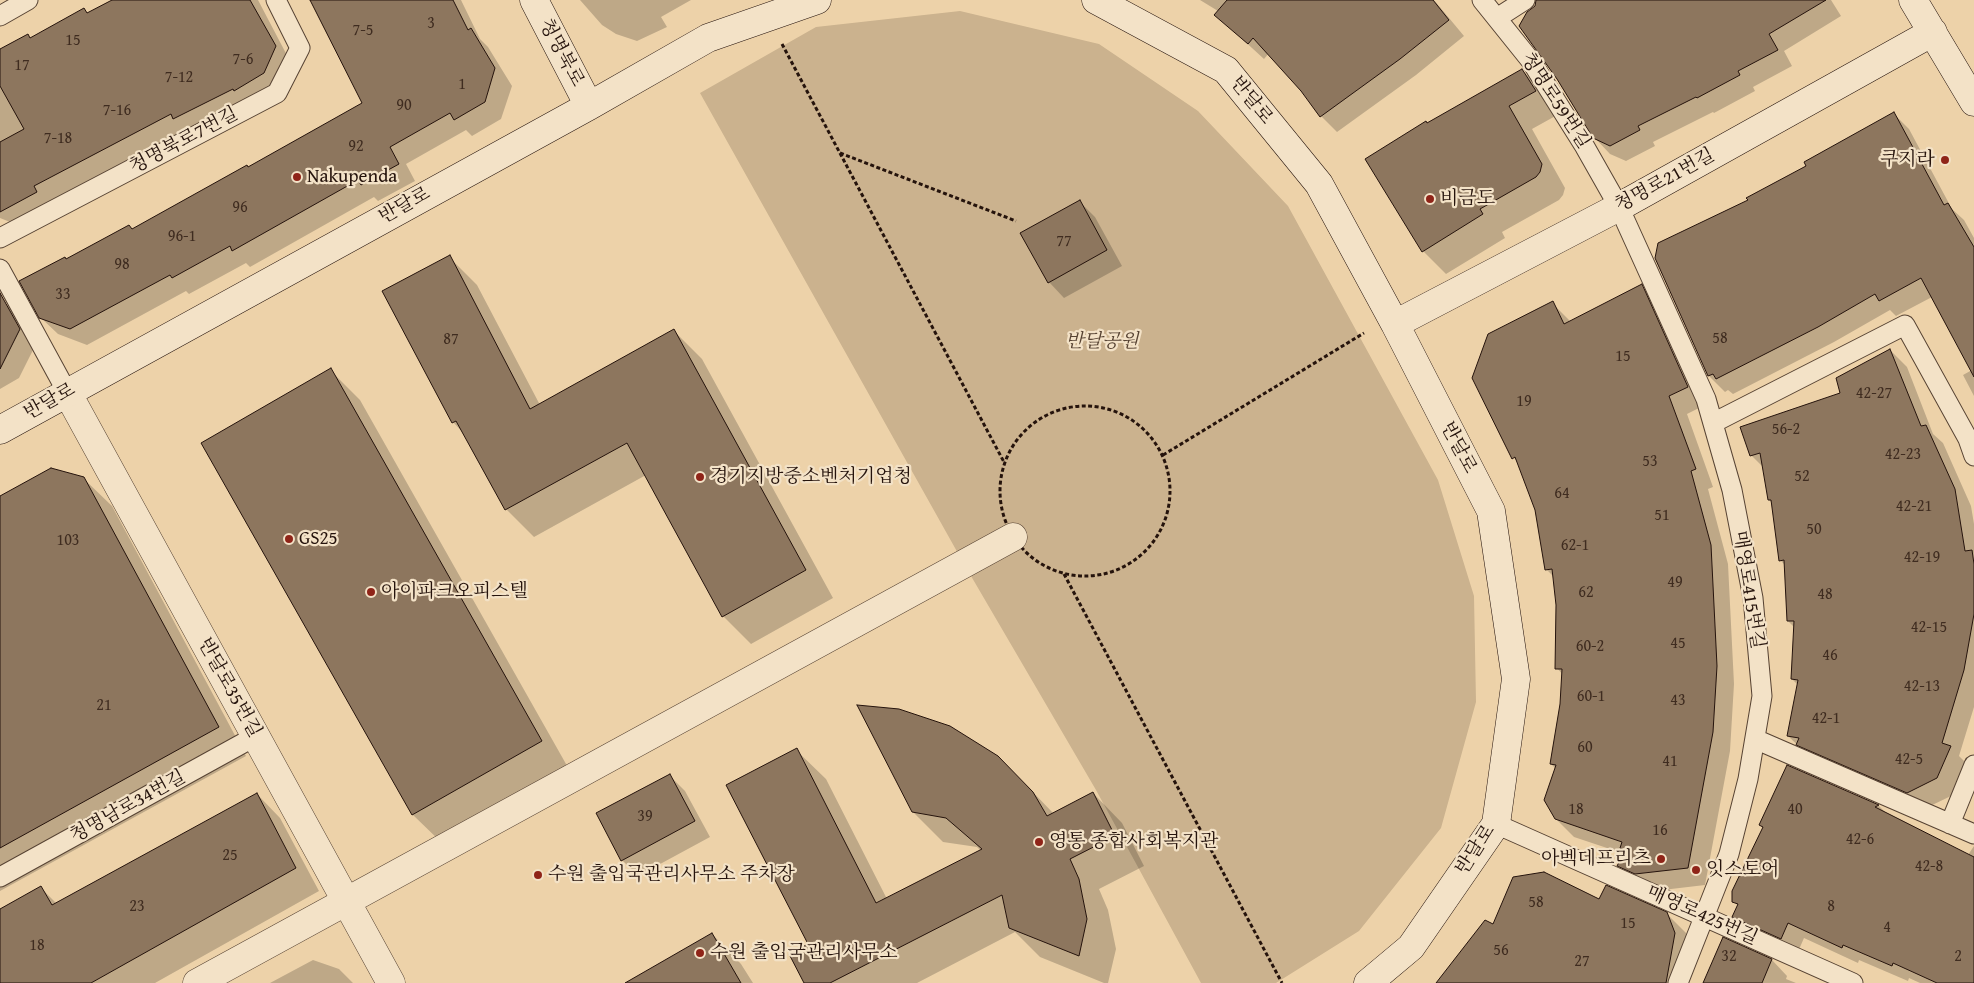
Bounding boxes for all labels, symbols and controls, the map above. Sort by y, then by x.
house number: 3 [427,14,435,34]
street label: 청명북로 [534,15,588,91]
house number: 7-5 [353,21,373,41]
house number: 15 [65,31,81,51]
street label: 청명로59번길 [1515,49,1595,153]
house number: 7-6 [233,50,253,70]
house number: 17 [14,56,30,76]
house number: 7-12 [165,68,193,88]
street label: 반달로 [1225,72,1277,130]
house number: 1 [458,75,466,95]
house number: 90 [396,96,412,116]
house number: 7-16 [103,101,131,121]
street label: 청명북로7번길 [126,103,242,179]
house number: 7-18 [44,129,72,149]
house number: 92 [348,137,364,157]
street label: 청명로21번길 [1611,144,1719,218]
place label: 쿠지라 [1880,149,1935,171]
marker: 쿠지라 [1939,154,1951,166]
place label: Nakupenda [307,166,397,188]
marker: Nakupenda [291,171,303,183]
street label: 반달로 [375,183,435,229]
place label: 비금도 [1440,188,1495,210]
marker: 비금도 [1424,193,1436,205]
house number: 96 [232,198,248,218]
house number: 96-1 [168,227,196,247]
house number: 77 [1056,232,1072,252]
house number: 98 [114,255,130,275]
house number: 33 [55,285,71,305]
house number: 58 [1712,329,1728,349]
house number: 87 [443,330,459,350]
park label: 반달공원 [1065,331,1139,353]
house number: 15 [1615,347,1631,367]
street label: 반달로 [20,379,80,425]
house number: 42-27 [1856,384,1892,404]
house number: 19 [1516,392,1532,412]
street label: 반달로 [1435,418,1481,478]
house number: 56-2 [1772,420,1800,440]
house number: 42-23 [1885,445,1921,465]
house number: 53 [1642,452,1658,472]
place label: 경기지방중소벤처기업청 [710,466,912,488]
house number: 52 [1794,467,1810,487]
marker: 경기지방중소벤처기업청 [694,471,706,483]
house number: 64 [1554,484,1570,504]
house number: 42-21 [1896,497,1932,517]
house number: 51 [1654,506,1670,526]
house number: 50 [1806,520,1822,540]
place label: GS25 [299,528,338,550]
street label: 매영로415번길 [1727,529,1769,651]
house number: 103 [56,531,80,551]
marker: GS25 [283,533,295,545]
house number: 62-1 [1561,536,1589,556]
house number: 42-19 [1904,548,1940,568]
house number: 49 [1667,573,1683,593]
place label: 아이파크오피스텔 [381,581,528,603]
house number: 62 [1578,583,1594,603]
house number: 48 [1817,585,1833,605]
marker: 아이파크오피스텔 [365,586,377,598]
house number: 42-15 [1911,618,1947,638]
street label: 반달로35번길 [192,634,266,742]
house number: 45 [1670,634,1686,654]
house number: 60-2 [1576,637,1604,657]
house number: 46 [1822,646,1838,666]
house number: 42-13 [1904,677,1940,697]
house number: 60-1 [1577,687,1605,707]
house number: 43 [1670,691,1686,711]
house number: 21 [96,696,112,716]
house number: 42-1 [1812,709,1840,729]
house number: 60 [1577,738,1593,758]
house number: 42-5 [1895,750,1923,770]
house number: 41 [1662,752,1678,772]
street label: 청명남로34번길 [66,766,190,848]
house number: 18 [1568,800,1584,820]
house number: 40 [1787,800,1803,820]
house number: 39 [637,807,653,827]
street label: 반달로 [1451,821,1501,879]
house number: 16 [1652,821,1668,841]
house number: 42-6 [1846,830,1874,850]
place label: 영통 종합사회복지관 [1049,831,1218,853]
marker: 영통 종합사회복지관 [1033,836,1045,848]
house number: 25 [222,846,238,866]
place label: 아벡데프리츠 [1541,848,1651,870]
marker: 아벡데프리츠 [1655,853,1667,865]
house number: 42-8 [1915,857,1943,877]
place label: 잇스토어 [1706,859,1779,881]
place label: 수원 출입국관리사무소 주차장 [548,864,795,886]
marker: 잇스토어 [1690,864,1702,876]
marker: 수원 출입국관리사무소 주차장 [532,869,544,881]
street label: 매영로425번길 [1643,881,1761,951]
house number: 58 [1528,893,1544,913]
house number: 23 [129,897,145,917]
house number: 8 [1827,897,1835,917]
house number: 15 [1620,914,1636,934]
house number: 4 [1883,918,1891,938]
house number: 18 [29,936,45,956]
house number: 56 [1493,941,1509,961]
place label: 수원 출입국관리사무소 [710,942,898,964]
marker: 수원 출입국관리사무소 [694,947,706,959]
house number: 32 [1721,947,1737,967]
house number: 2 [1954,947,1962,967]
house number: 27 [1574,952,1590,972]

